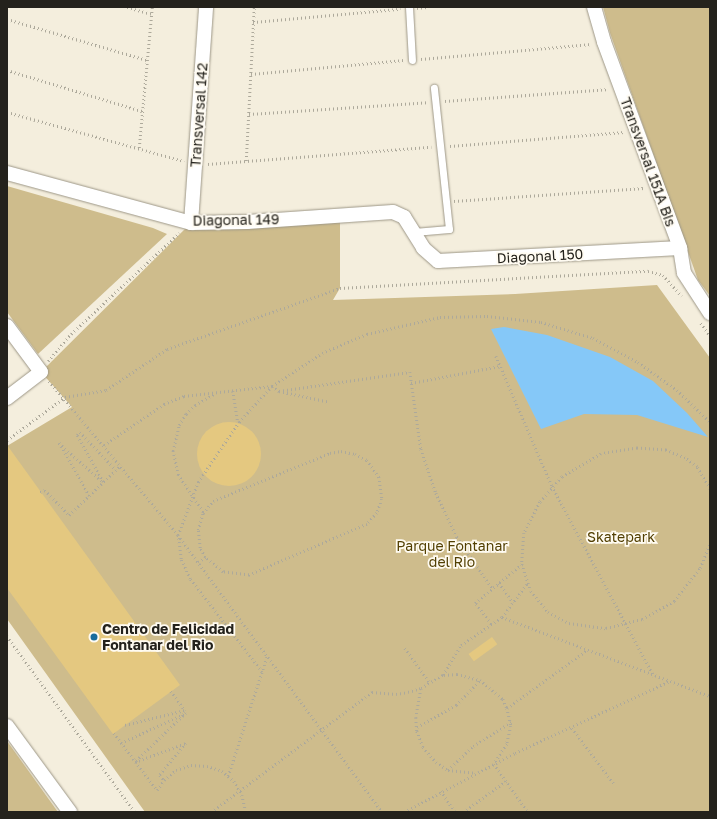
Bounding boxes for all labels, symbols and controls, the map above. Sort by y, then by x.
street label: Transversal 142 [187,62,211,168]
street label: Transversal 151A Bis [617,95,679,229]
street label: Diagonal 149 [192,211,280,229]
street label: Diagonal 150 [496,245,584,267]
park label: Skatepark [587,529,655,545]
park label: Parque Fontanar del Rio [396,538,508,570]
place label: Centro de Felicidad Fontanar del Rio [102,621,234,654]
marker: Centro de Felicidad Fontanar del Rio [89,632,99,642]

